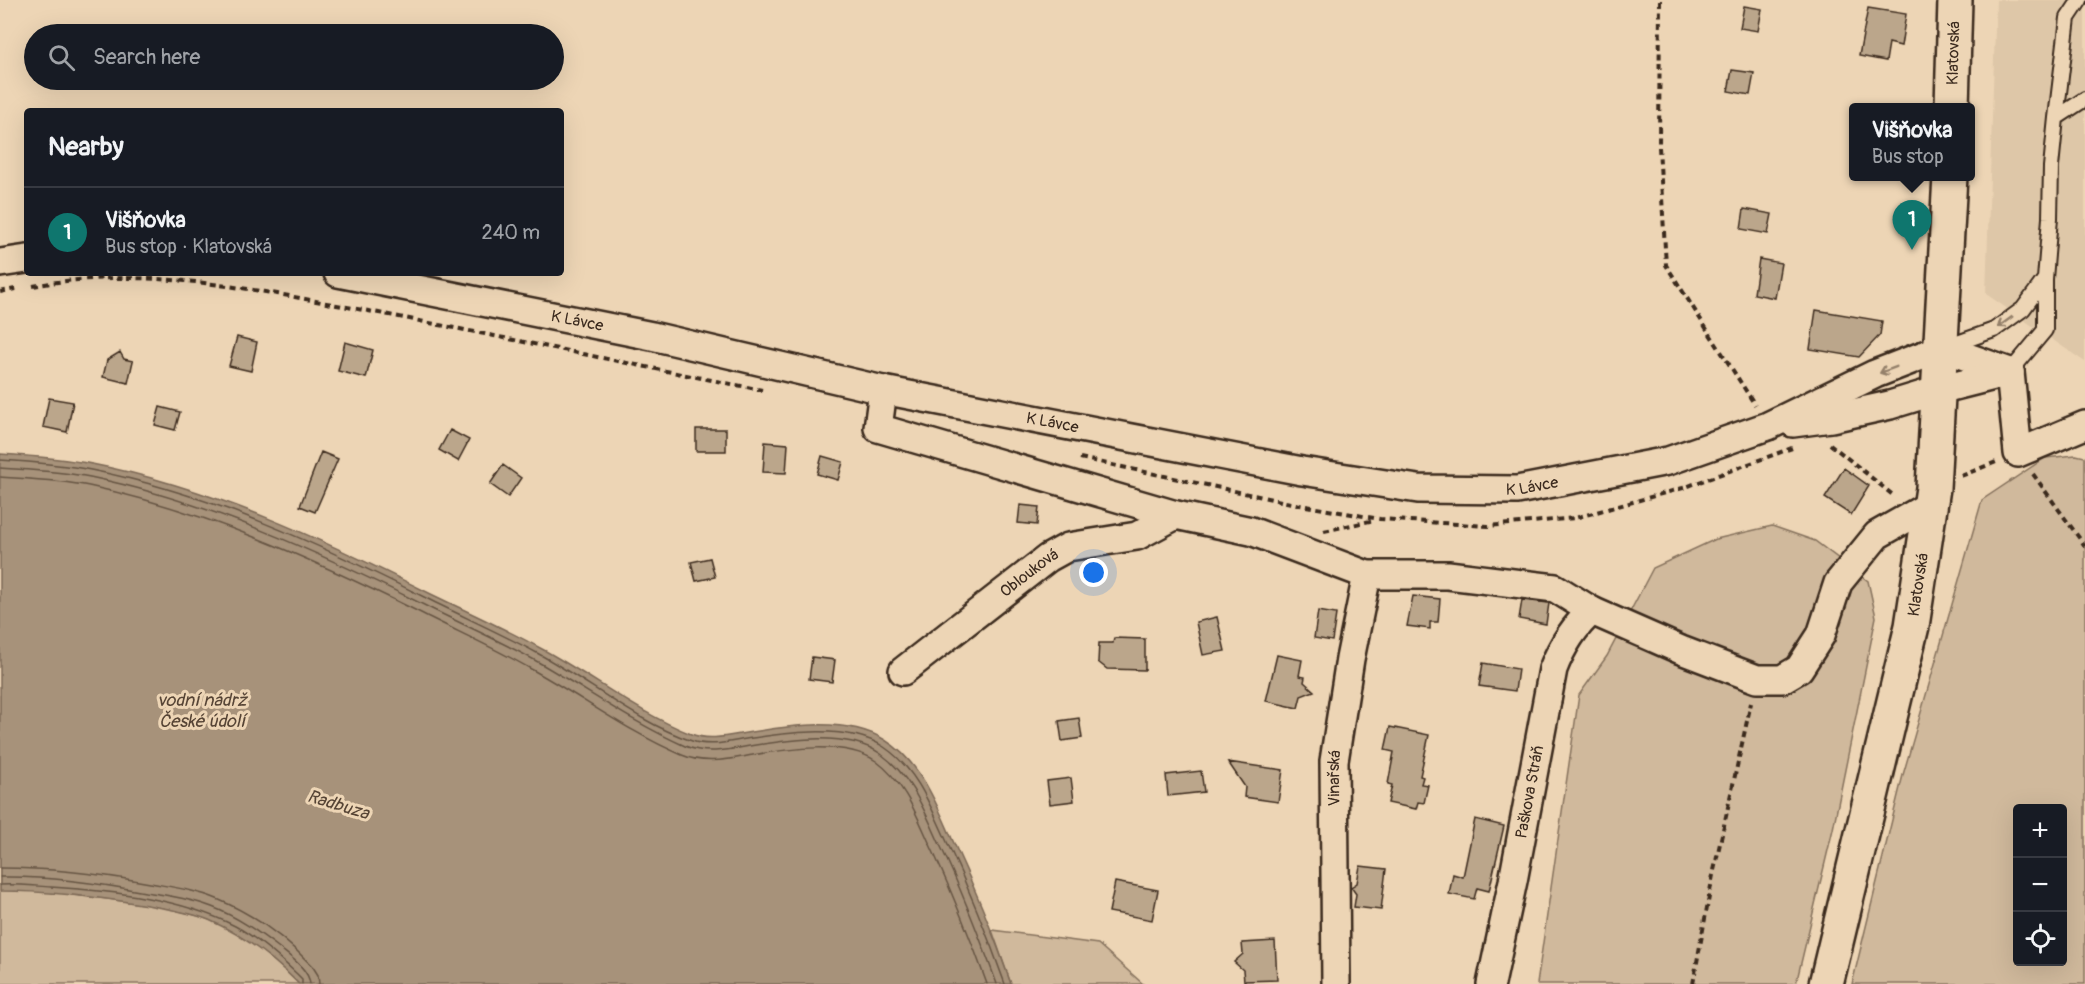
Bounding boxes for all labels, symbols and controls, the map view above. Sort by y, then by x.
street label: Klatovská [1943,21,1964,85]
search box [24,24,564,90]
icon: search [45,41,78,74]
text: Search here [93,43,200,71]
popup [1849,103,1975,181]
text: Višňovka [1872,116,1952,144]
text: Nearby [48,131,124,163]
text: Bus stop [1872,144,1944,169]
pin: 1 [1892,200,1932,250]
text: Višňovka [105,206,186,234]
text: 1 [64,220,71,245]
text: 240 m [481,220,540,245]
text: Bus stop · Klatovská [105,234,272,259]
street label: K Lávce [549,306,605,336]
one-way arrow [1998,316,2014,328]
one-way arrow [1879,365,1897,376]
street label: K Lávce [1025,408,1080,438]
street label: K Lávce [1506,472,1560,500]
street label: Oblouková [996,544,1062,602]
street label: Klatovská [1904,552,1933,618]
your location [1079,558,1108,587]
water label: vodní nádrž České údolí [158,689,249,733]
street label: Paškova Stráň [1511,744,1548,840]
street label: Vinařská [1324,748,1346,806]
water label: Radbuza [304,785,373,826]
map controls [2013,804,2067,966]
button: + [2013,804,2067,858]
button: − [2013,858,2067,912]
button: locate [2013,912,2067,966]

